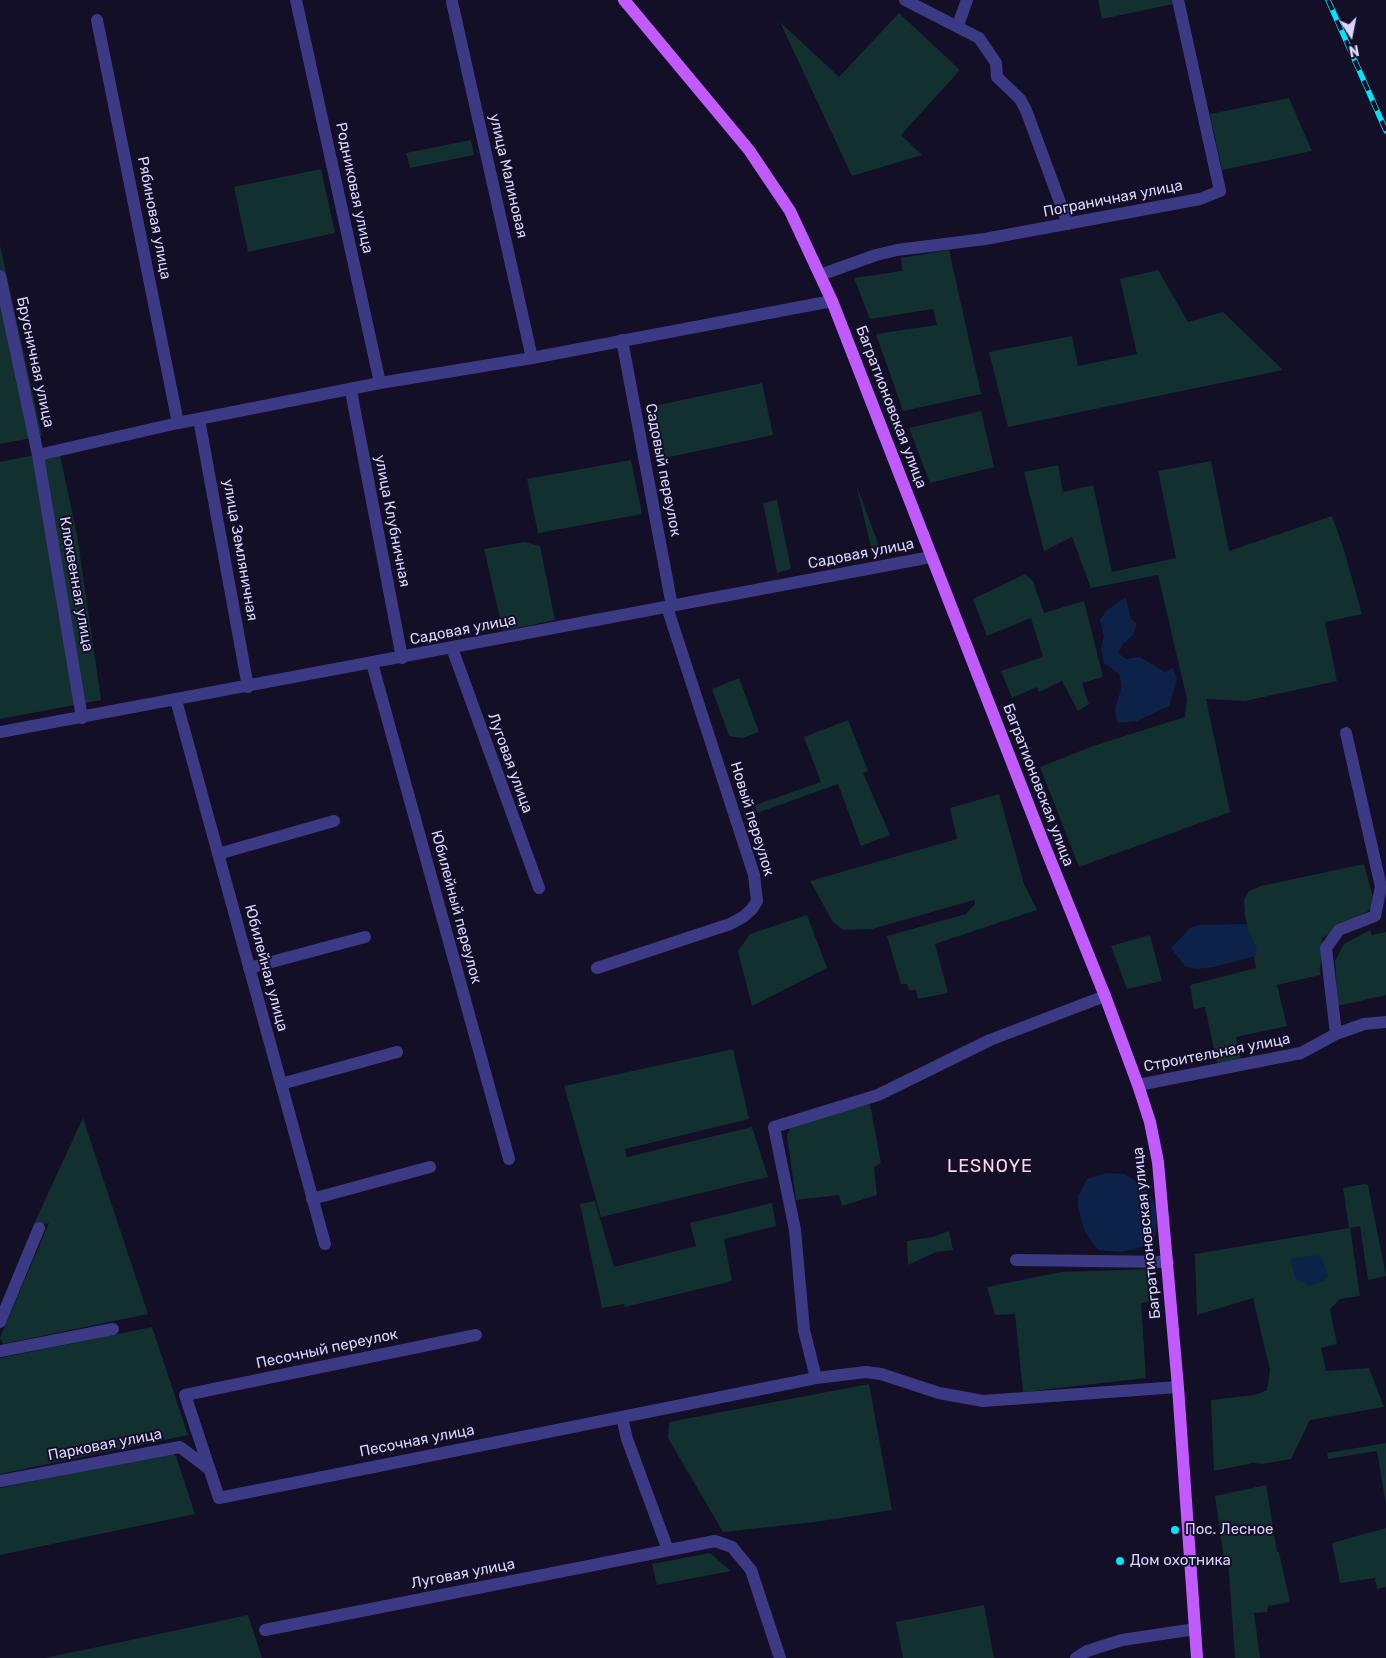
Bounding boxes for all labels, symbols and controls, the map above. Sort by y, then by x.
north arrow [1326,10,1376,60]
text: N [1347,41,1361,60]
street label: улица Малиновая [485,112,531,240]
street label: Родниковая улица [331,121,377,255]
street label: Рябиновая улица [133,155,175,281]
street label: Пограничная улица [1042,177,1184,221]
street label: Брусничная улица [12,295,58,429]
street label: Багратионовская улица [852,323,930,491]
street label: Садовый переулок [641,402,685,538]
street label: улица Клубничная [370,453,414,589]
street label: улица Земляничная [219,478,261,622]
street label: Клюквенная улица [55,515,97,653]
street label: Садовая улица [806,535,916,573]
street label: Садовая улица [408,611,518,649]
street label: Багратионовская улица [999,701,1077,869]
street label: Луговая улица [484,710,536,816]
street label: Новый переулок [726,760,778,878]
street label: Юбилейный переулок [427,828,485,986]
street label: Юбилейная улица [240,903,292,1033]
street label: Строительная улица [1142,1030,1292,1076]
street label: Багратионовская улица [1129,1146,1165,1320]
district label: LESNOYE [946,1156,1034,1178]
street label: Песочный переулок [255,1325,399,1373]
street label: Песочная улица [358,1421,476,1461]
street label: Парковая улица [46,1425,164,1465]
place label: Пос. Лесное [1185,1521,1273,1539]
marker: Пос. Лесное [1169,1524,1181,1536]
place label: Дом охотника [1130,1552,1231,1570]
street label: Луговая улица [410,1555,516,1593]
marker: Дом охотника [1114,1555,1126,1567]

